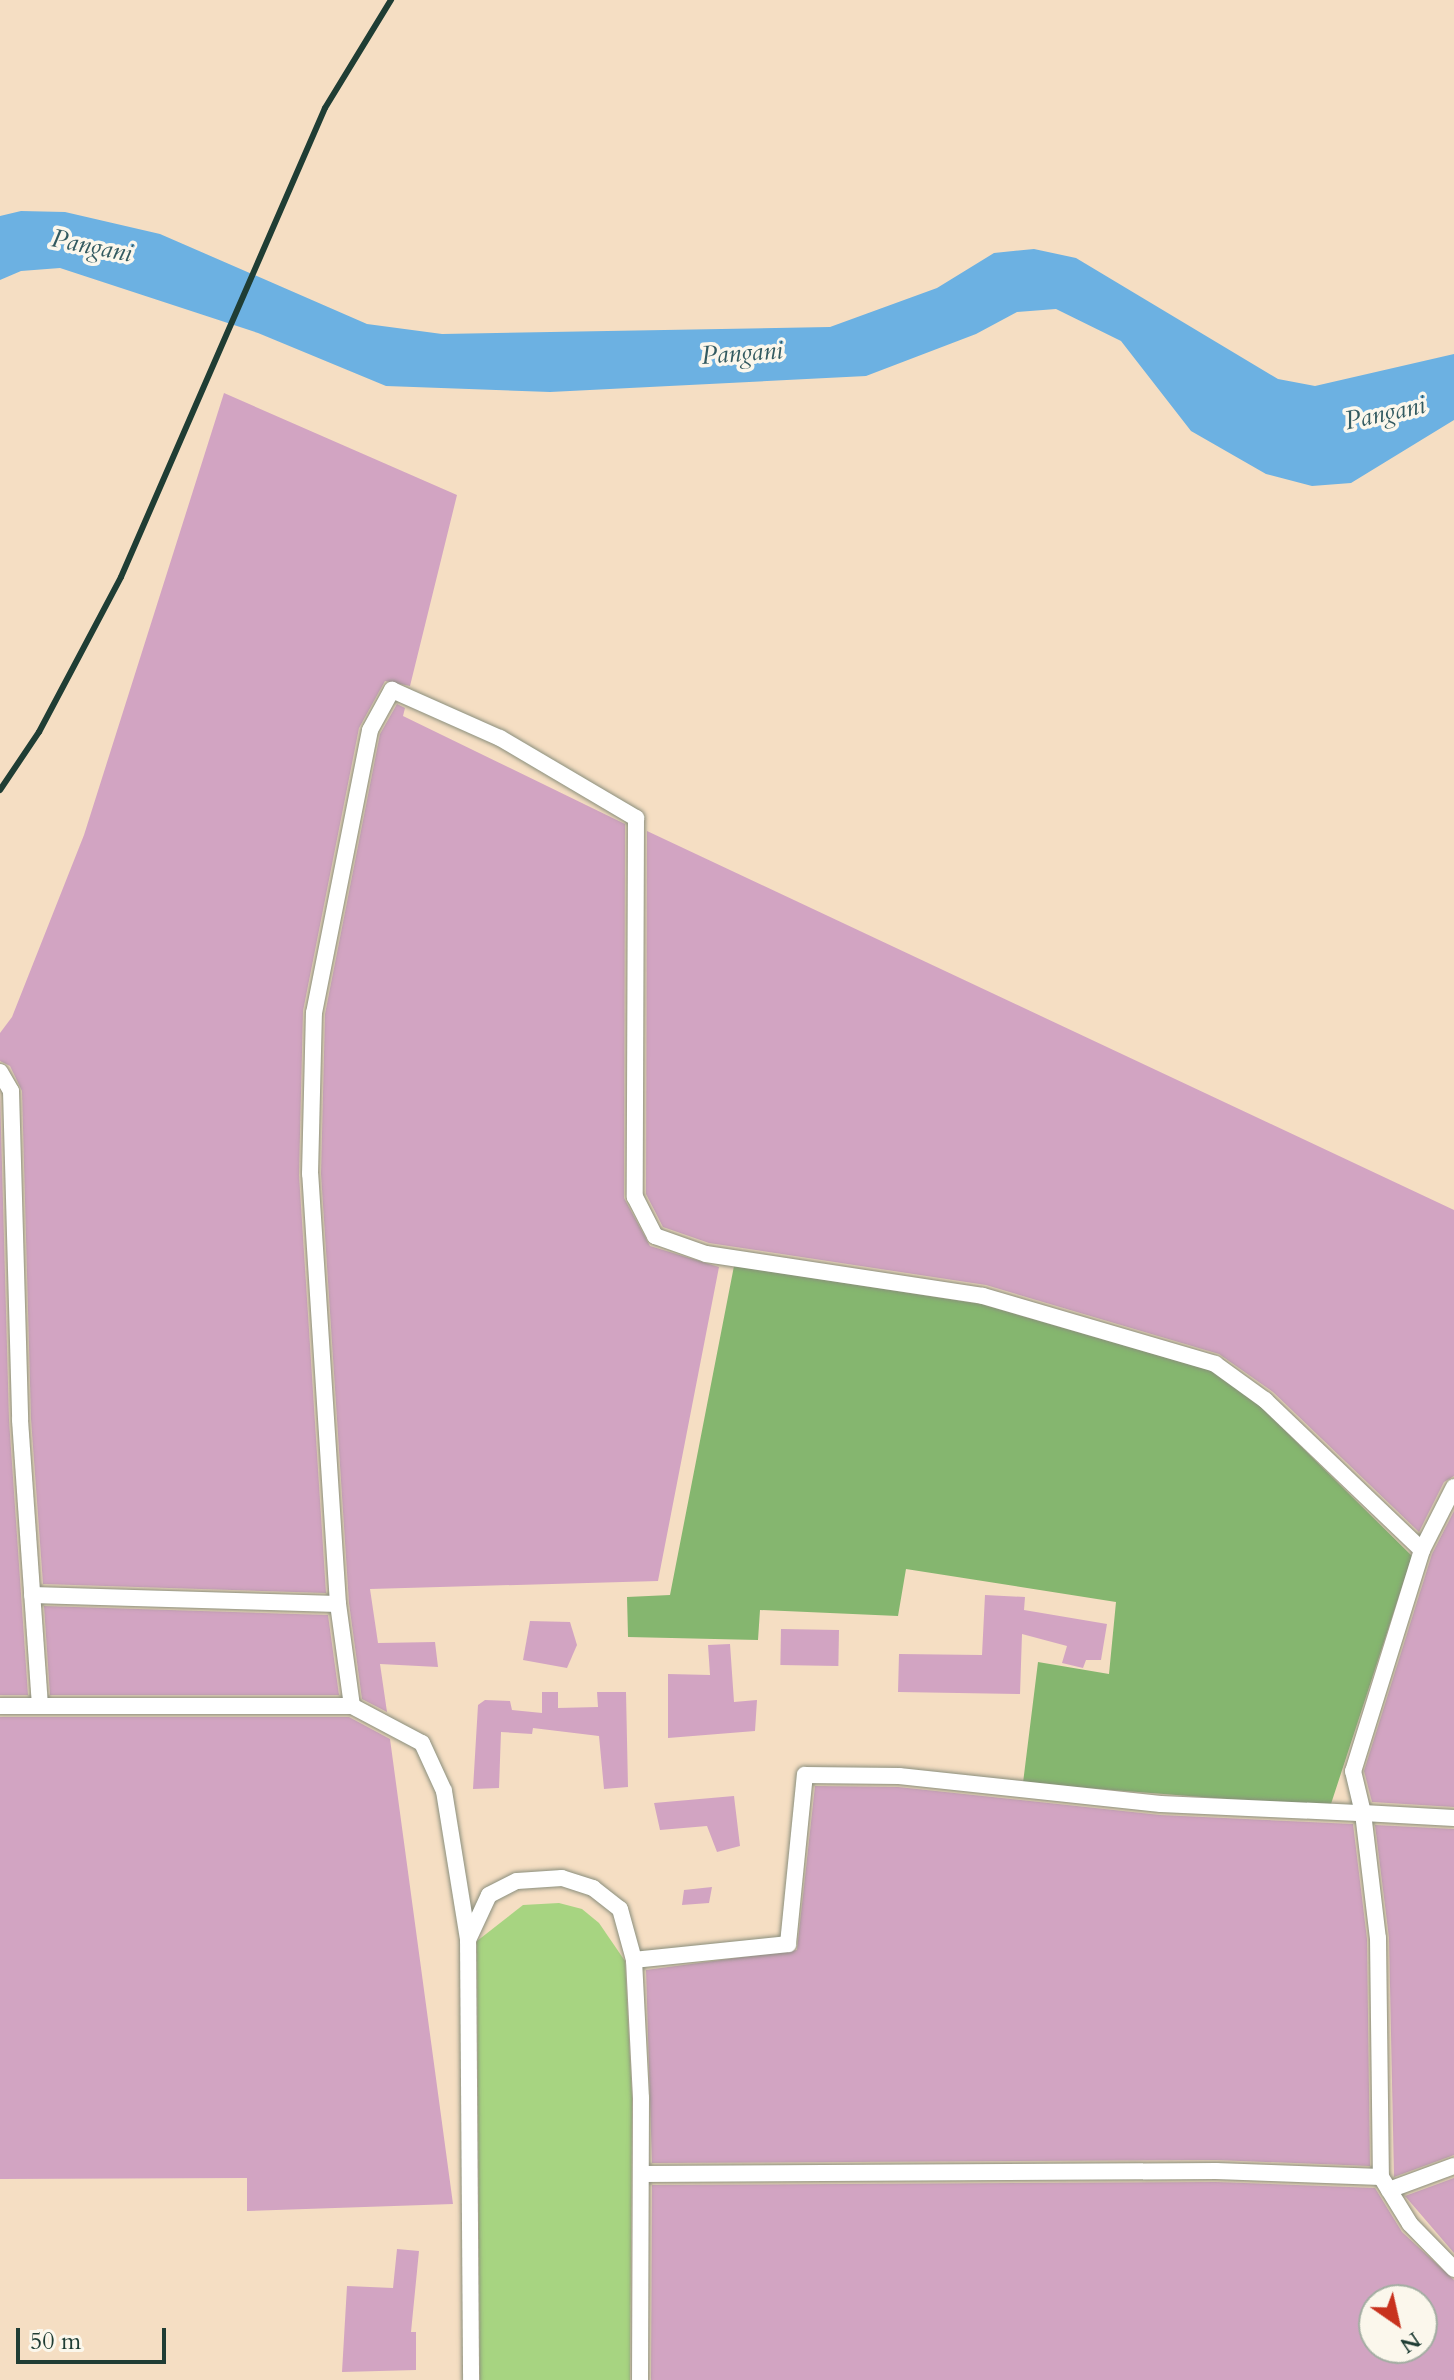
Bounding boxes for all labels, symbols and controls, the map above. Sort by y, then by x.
water label: Pangani [49,223,135,269]
water label: Pangani [700,335,784,371]
water label: Pangani [1342,389,1428,437]
north arrow [1358,2284,1438,2364]
scale bar [20,2312,170,2362]
text: N [1394,2324,1427,2360]
text: 50 m [30,2325,81,2358]

